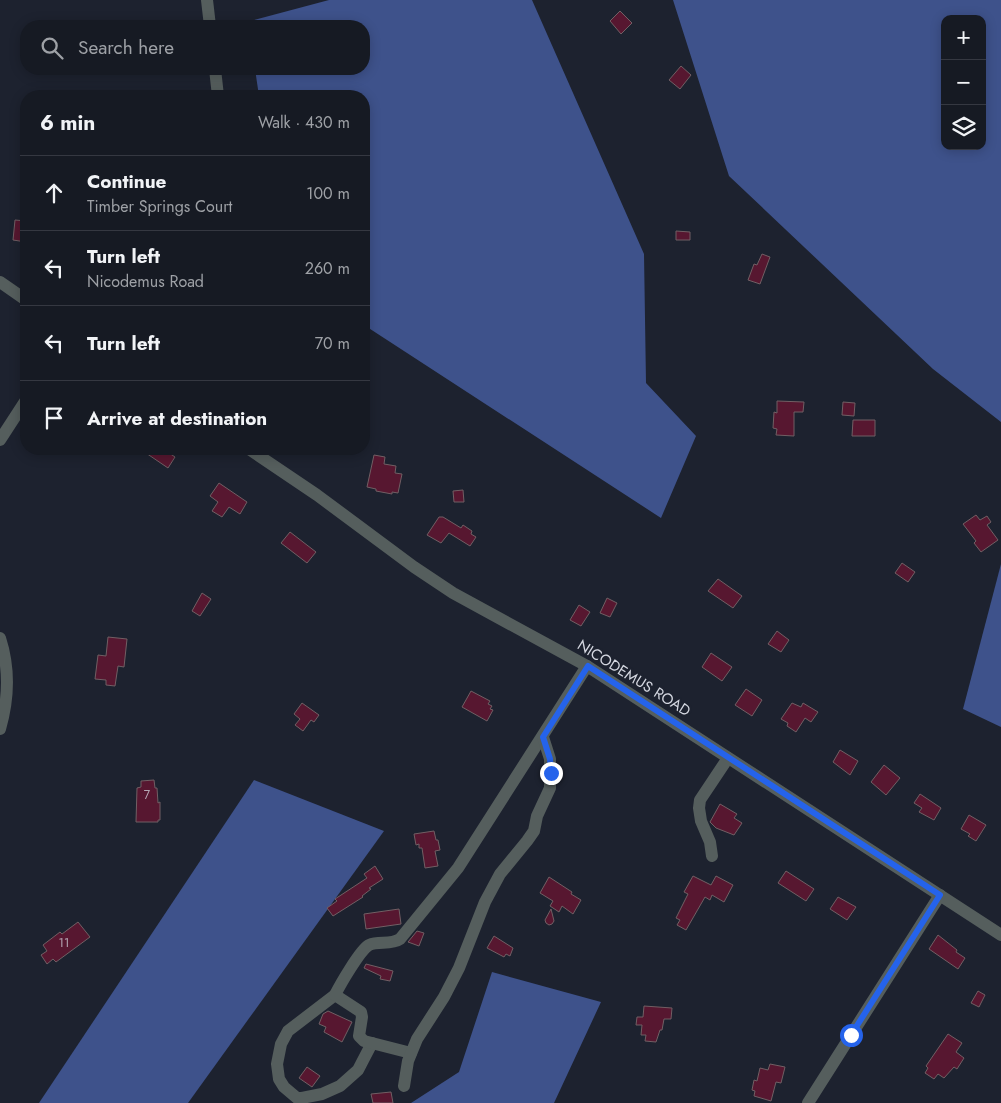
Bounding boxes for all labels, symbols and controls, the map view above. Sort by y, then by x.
map controls [941,15,986,150]
button: + [941,15,986,60]
search box [20,20,370,75]
icon: search [38,34,66,62]
text: Search here [78,34,174,61]
button: − [941,60,986,105]
button: layers [941,105,986,150]
text: 6 min [40,108,95,138]
text: Walk · 430 m [258,111,350,134]
text: Continue [87,168,166,195]
icon: ahead [40,179,68,207]
text: 100 m [306,182,350,205]
text: Timber Springs Court [87,195,232,218]
text: Turn left [87,243,160,270]
icon: left [40,254,68,282]
text: 260 m [305,257,350,280]
text: Nicodemus Road [87,270,204,293]
icon: left [40,329,68,357]
text: Turn left [87,330,160,357]
text: 70 m [315,332,350,355]
icon: arrive [40,404,68,432]
text: Arrive at destination [87,405,267,432]
street label: NICODEMUS ROAD [573,634,695,722]
route end [540,762,563,785]
house number: 7 [144,786,151,804]
house number: 11 [59,934,69,952]
route start [840,1024,863,1047]

